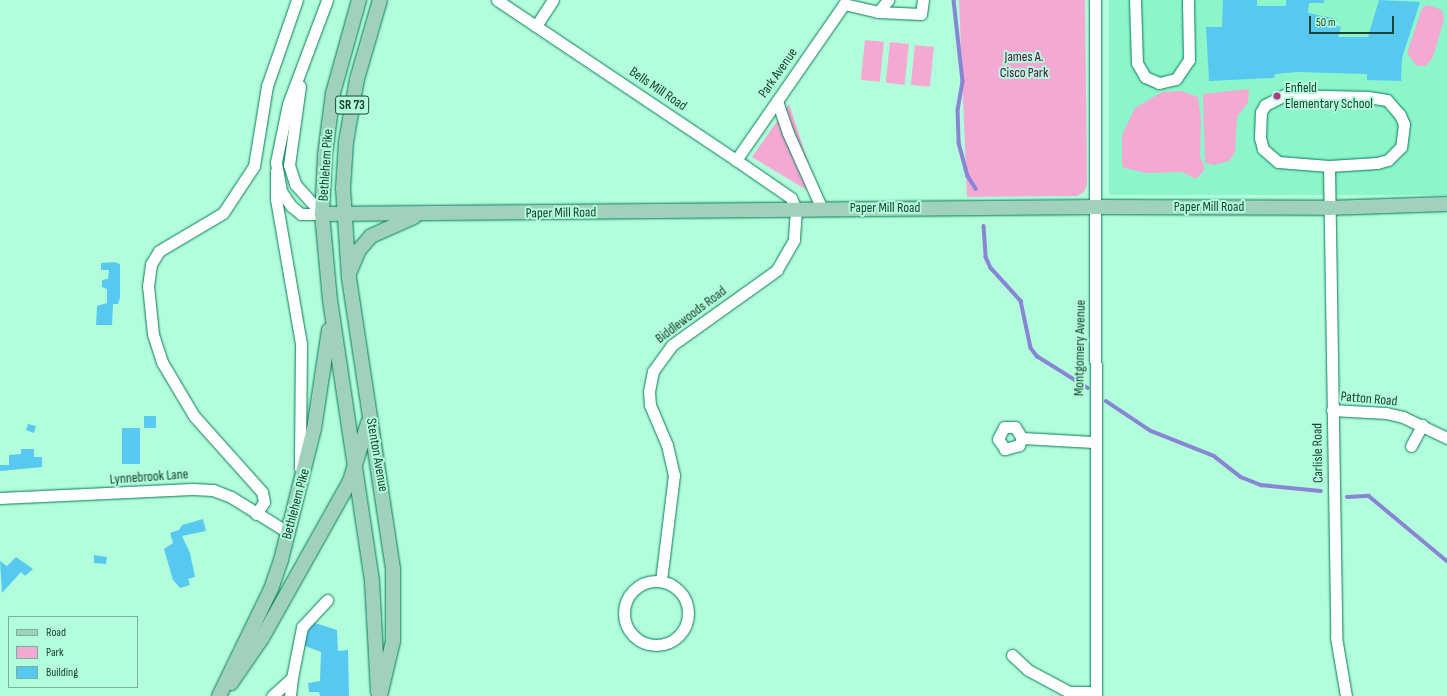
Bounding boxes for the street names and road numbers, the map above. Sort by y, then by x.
street label: Park Avenue [755,45,801,101]
street label: Bells Mill Road [626,64,690,114]
road number: SR 73 [335,94,369,116]
street label: Bethlehem Pike [315,128,337,202]
street label: Paper Mill Road [1174,199,1244,215]
street label: Paper Mill Road [850,200,920,216]
street label: Paper Mill Road [526,204,596,222]
street label: Biddlewoods Road [652,283,730,347]
street label: Montgomery Avenue [1071,300,1089,396]
street label: Patton Road [1340,388,1398,410]
street label: Stenton Avenue [362,417,392,493]
street label: Carlisle Road [1309,423,1327,483]
street label: Lynnebrook Lane [109,466,189,488]
street label: Bethlehem Pike [279,467,313,541]

